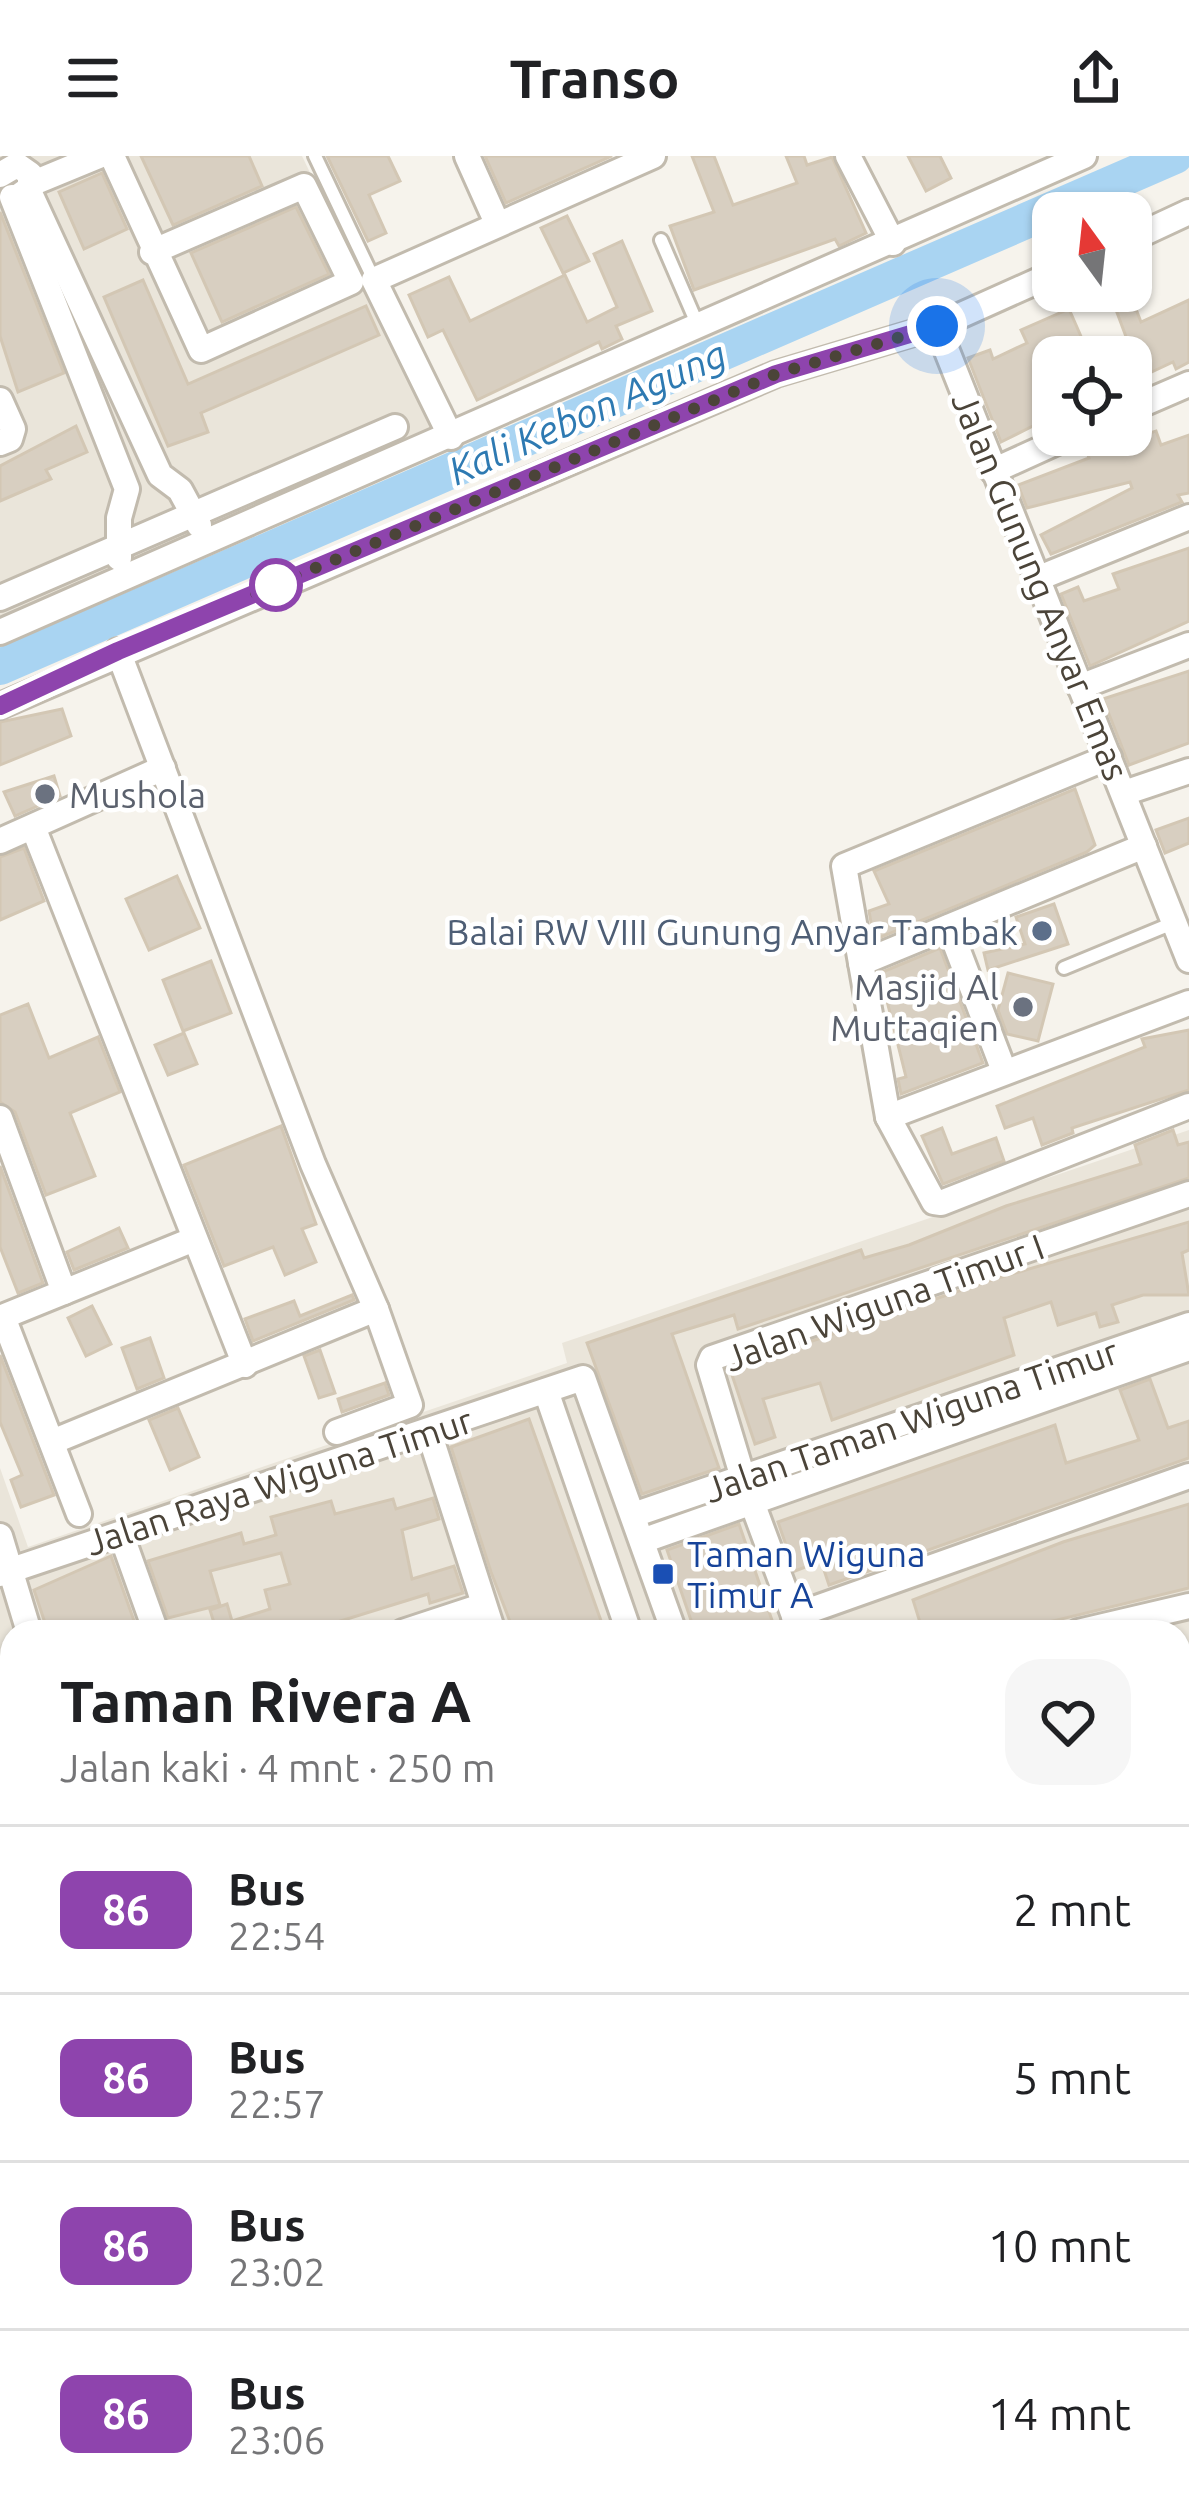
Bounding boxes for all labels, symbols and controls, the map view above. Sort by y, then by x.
icon: menu [60,45,126,111]
icon: share [1063,45,1129,111]
text: Transo [510,48,679,108]
north arrow [1032,192,1152,312]
map controls [1032,192,1152,456]
your location [907,296,967,356]
water label: Kali Kebon Agung [442,332,732,492]
button: locate [1032,336,1152,456]
street label: Jalan Gunung Anyar Emas [944,386,1138,786]
unlabelled marker [251,560,301,610]
place label: Mushola [69,774,206,815]
marker: Mushola [32,781,58,807]
place label: Balai RW VIII Gunung Anyar Tambak [447,911,1018,952]
marker: Balai RW VIII Gunung Anyar Tambak [1029,918,1055,944]
place label: Masjid Al Muttaqien [830,966,999,1048]
marker: Masjid Al Muttaqien [1010,994,1036,1020]
street label: Jalan Wiguna Timur I [719,1225,1049,1379]
street label: Jalan Taman Wiguna Timur [699,1330,1123,1510]
street label: Jalan Raya Wiguna Timur [81,1399,478,1563]
place label: Taman Wiguna Timur A [687,1533,926,1615]
marker: Taman Wiguna Timur A [650,1561,676,1587]
button: heart [1005,1659,1131,1785]
text: Taman Rivera A [60,1669,471,1733]
text: Jalan kaki · 4 mnt · 250 m [60,1746,495,1789]
text: Bus [228,1863,305,1914]
text: 2 mnt [1013,1884,1131,1935]
text: 86 [102,1886,150,1933]
text: 22:54 [228,1914,326,1957]
text: Bus [228,2031,305,2082]
text: 5 mnt [1013,2052,1131,2103]
text: 86 [102,2054,150,2101]
text: 22:57 [228,2082,326,2125]
text: Bus [228,2199,305,2250]
text: 10 mnt [988,2220,1131,2271]
text: 86 [102,2222,150,2269]
text: 23:02 [228,2250,326,2293]
text: Bus [228,2367,305,2418]
text: 14 mnt [988,2388,1131,2439]
text: 86 [102,2390,150,2437]
text: 23:06 [228,2418,326,2461]

